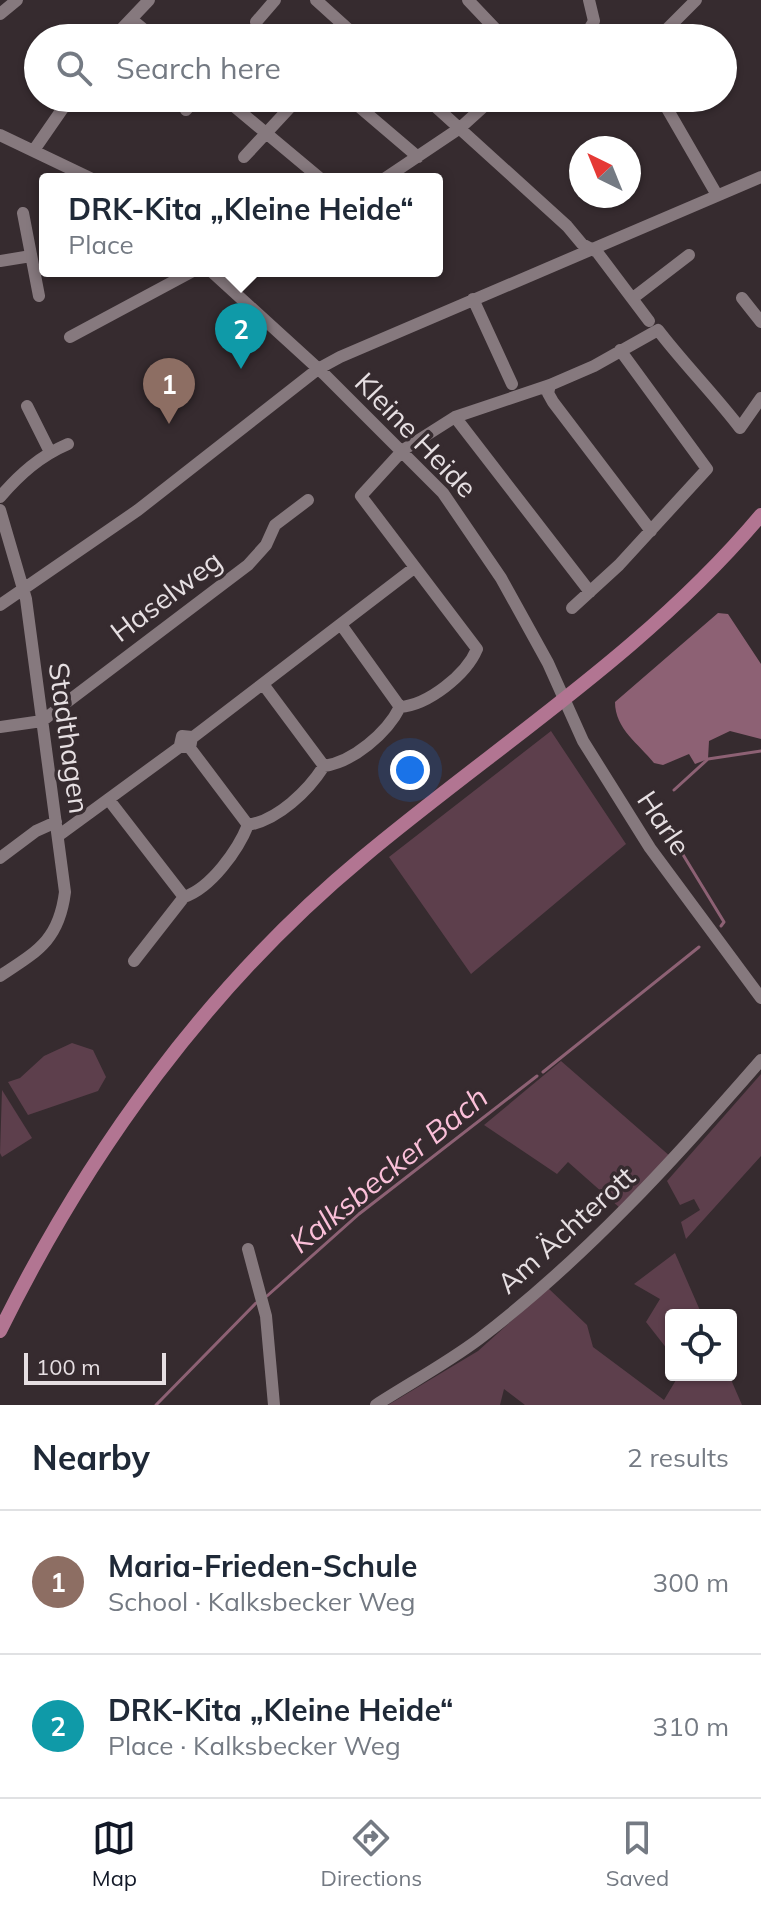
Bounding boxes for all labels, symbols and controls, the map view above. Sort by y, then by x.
search box [24,24,737,112]
icon: search [52,46,96,90]
text: Search here [116,49,281,87]
north arrow [569,136,641,208]
popup [39,173,443,277]
text: DRK-Kita „Kleine Heide“ [68,190,414,228]
text: Place [68,228,134,261]
pin: 2 [215,303,267,369]
pin: 1 [143,358,195,424]
street label: Kleine Heide [348,365,485,505]
street label: Haselweg [103,542,228,649]
street label: Stadthagen [42,660,97,816]
your location [390,750,430,790]
street label: Harle [630,784,699,862]
water label: Kalksbecker Bach [281,1078,495,1261]
street label: Am Ächterott [490,1159,642,1301]
map controls [665,1309,737,1381]
button: locate [665,1309,737,1381]
scale bar [24,1349,166,1385]
text: 100 m [36,1353,101,1381]
text: Nearby [32,1436,150,1479]
text: 2 results [627,1441,729,1474]
text: Maria-Frieden-Schule [108,1547,417,1585]
text: 1 [50,1566,66,1599]
text: 300 m [653,1566,729,1599]
text: School · Kalksbecker Weg [108,1585,415,1618]
text: DRK-Kita „Kleine Heide“ [108,1691,453,1729]
text: 2 [50,1710,66,1743]
text: 310 m [653,1710,729,1743]
text: Place · Kalksbecker Weg [108,1729,401,1762]
tab: Map [92,1816,137,1892]
tab: Directions [321,1816,422,1892]
tab: Saved [606,1816,669,1892]

